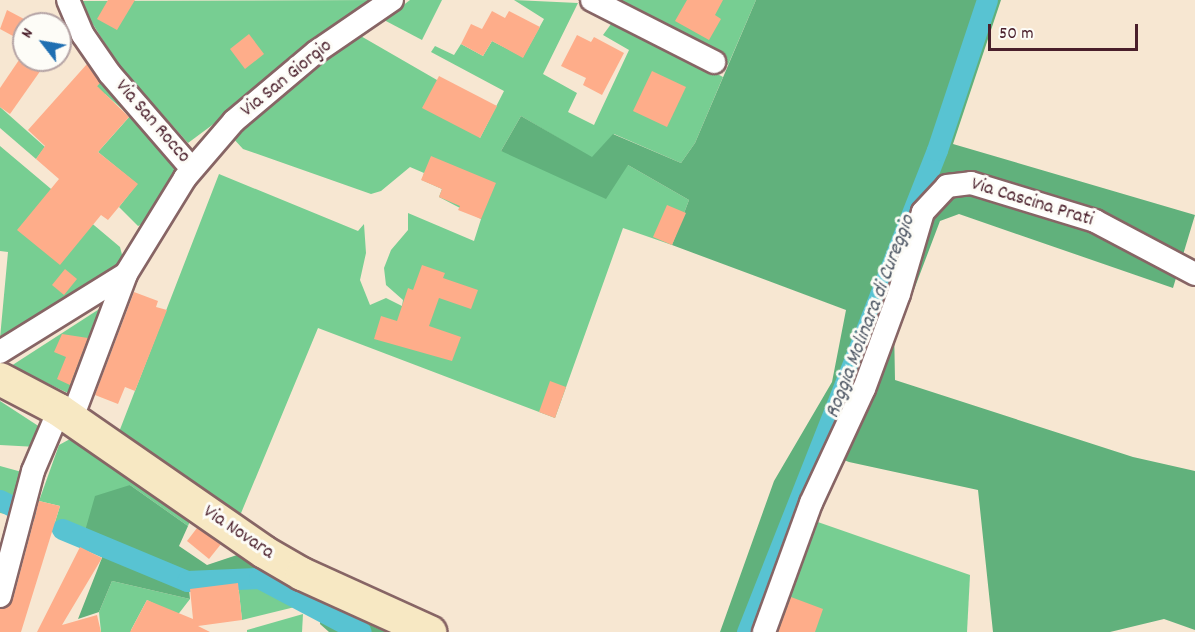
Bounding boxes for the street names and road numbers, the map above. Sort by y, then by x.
street label: Via San Giorgio [236,35,338,123]
street label: Via San Rocco [109,75,195,169]
street label: Via Cascina Prati [968,173,1096,233]
street label: Via Novara [198,501,278,565]

